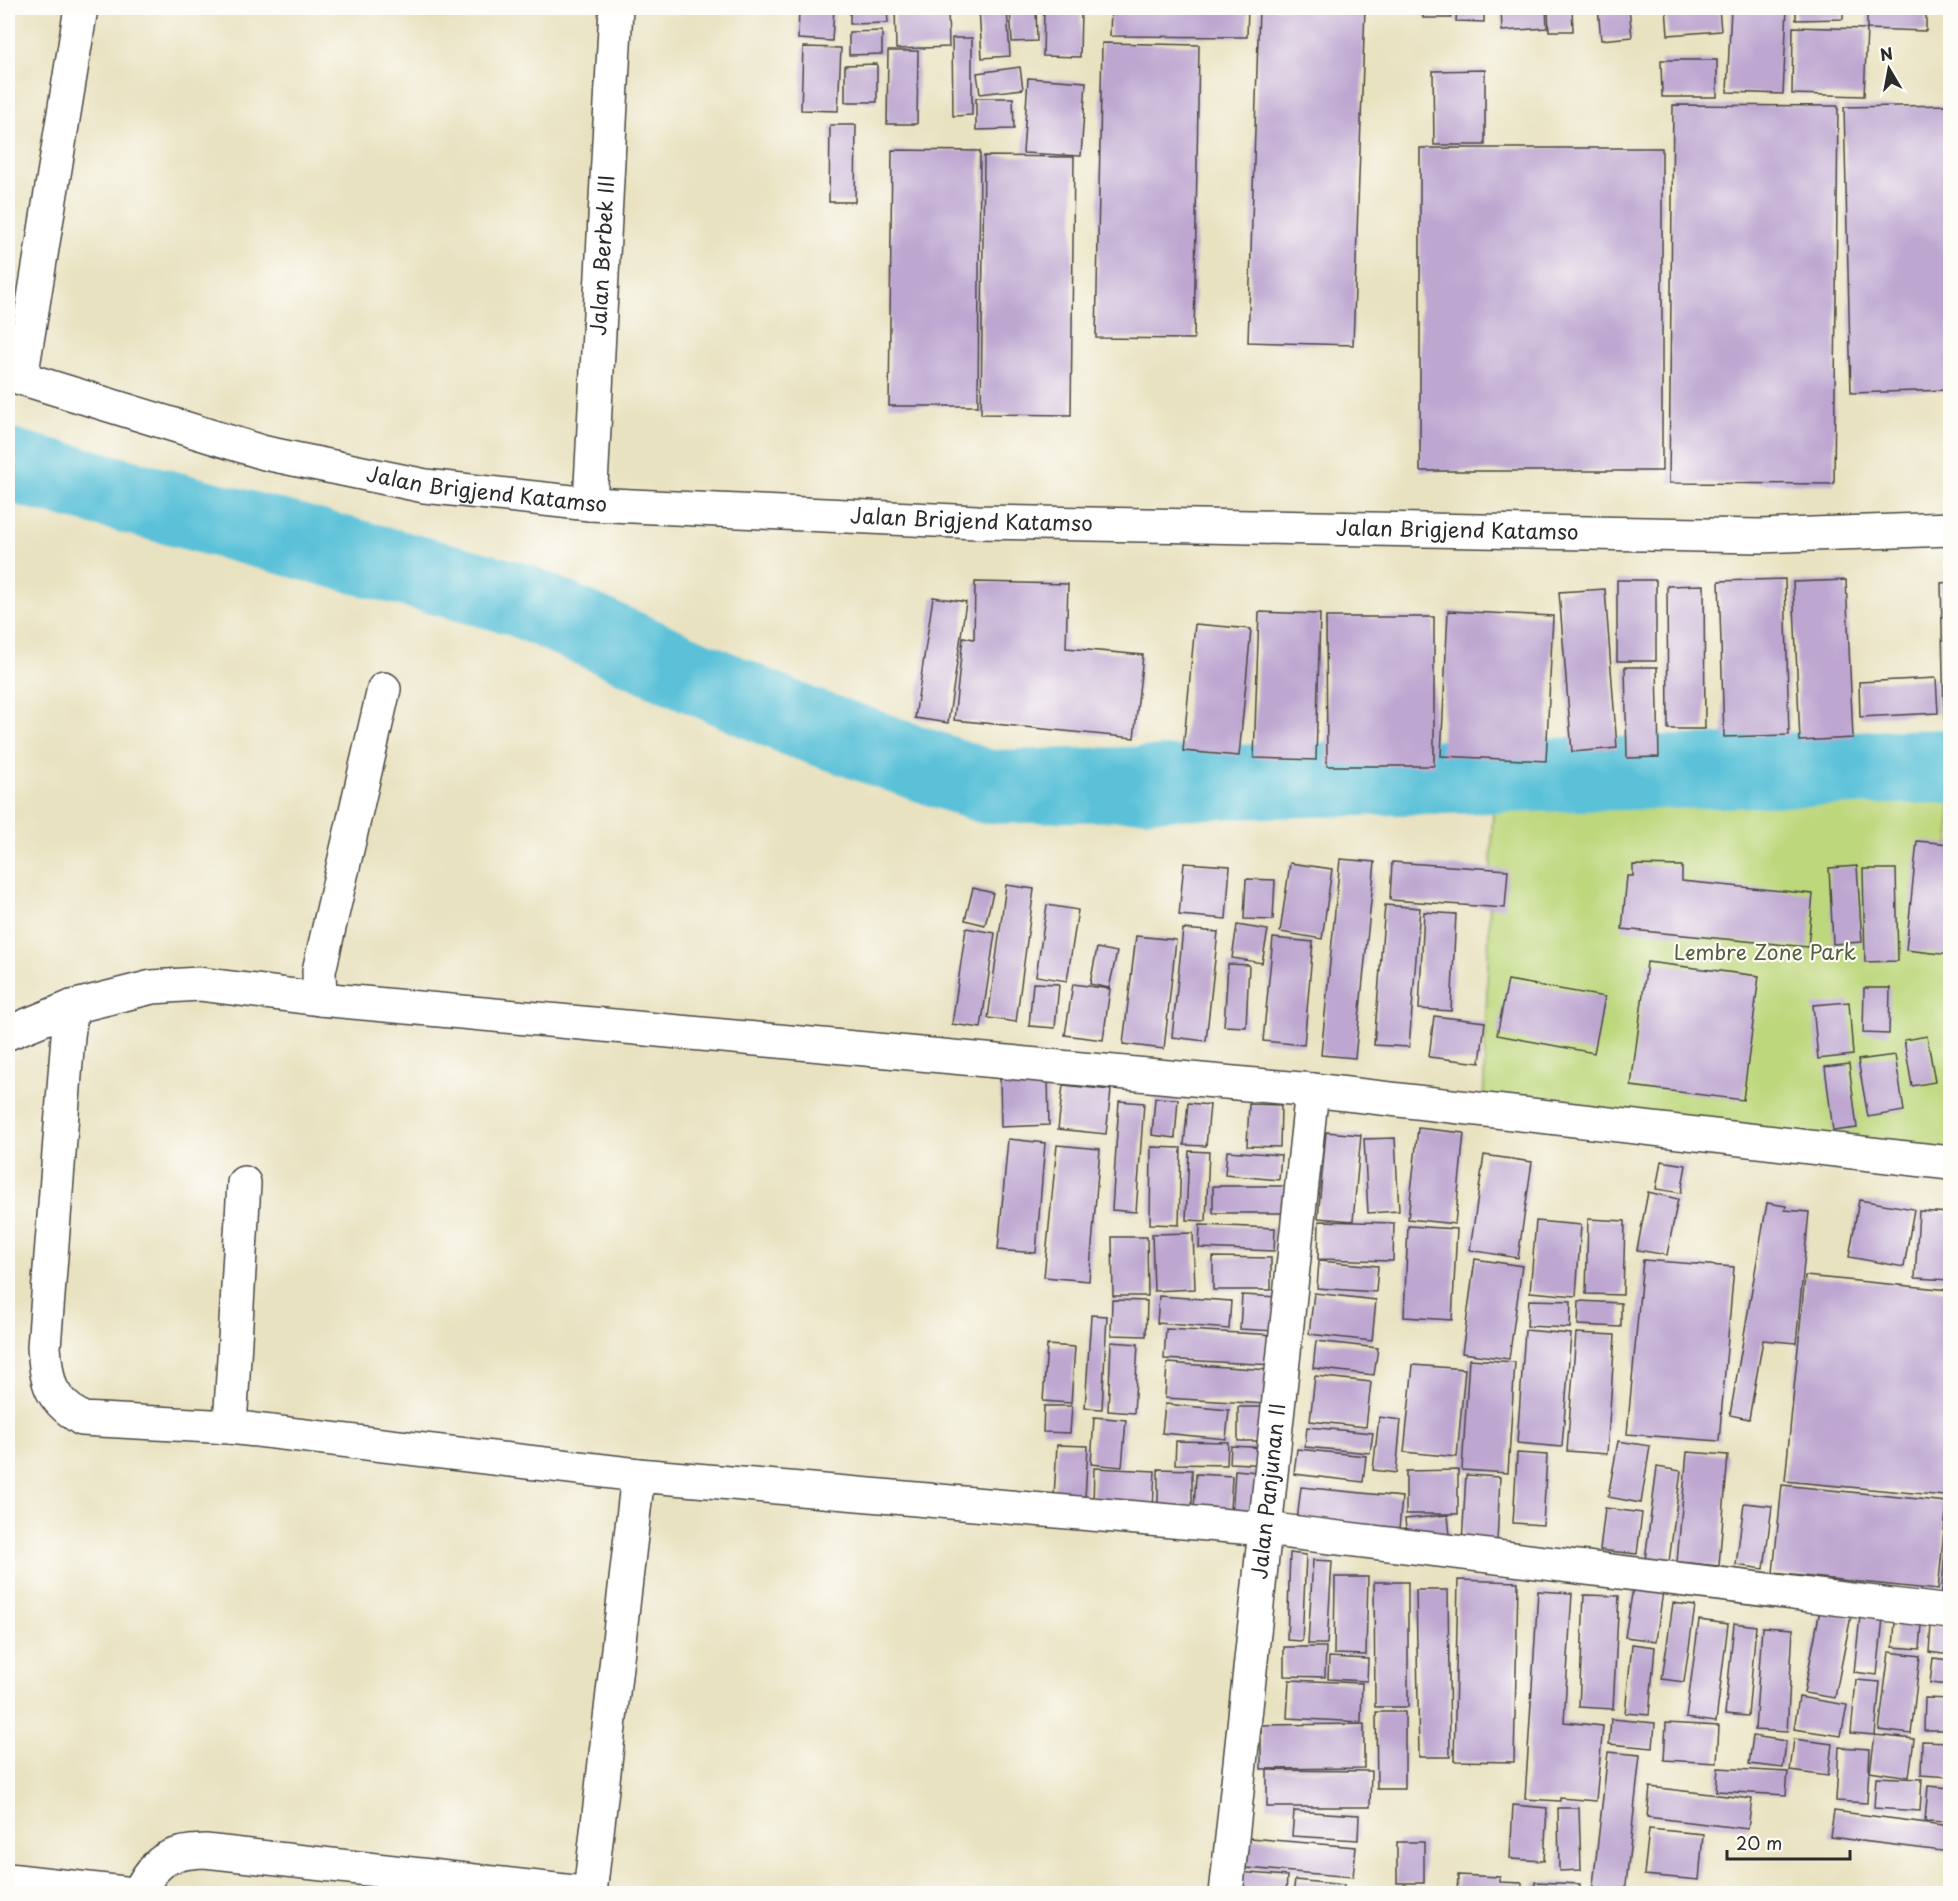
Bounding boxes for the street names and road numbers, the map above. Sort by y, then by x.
street label: Jalan Berbek III [581,174,621,336]
street label: Jalan Brigjend Katamso [364,456,608,519]
street label: Jalan Brigjend Katamso [850,498,1093,538]
street label: Jalan Brigjend Katamso [1336,510,1579,547]
street label: Jalan Panjunan II [1242,1402,1292,1581]

